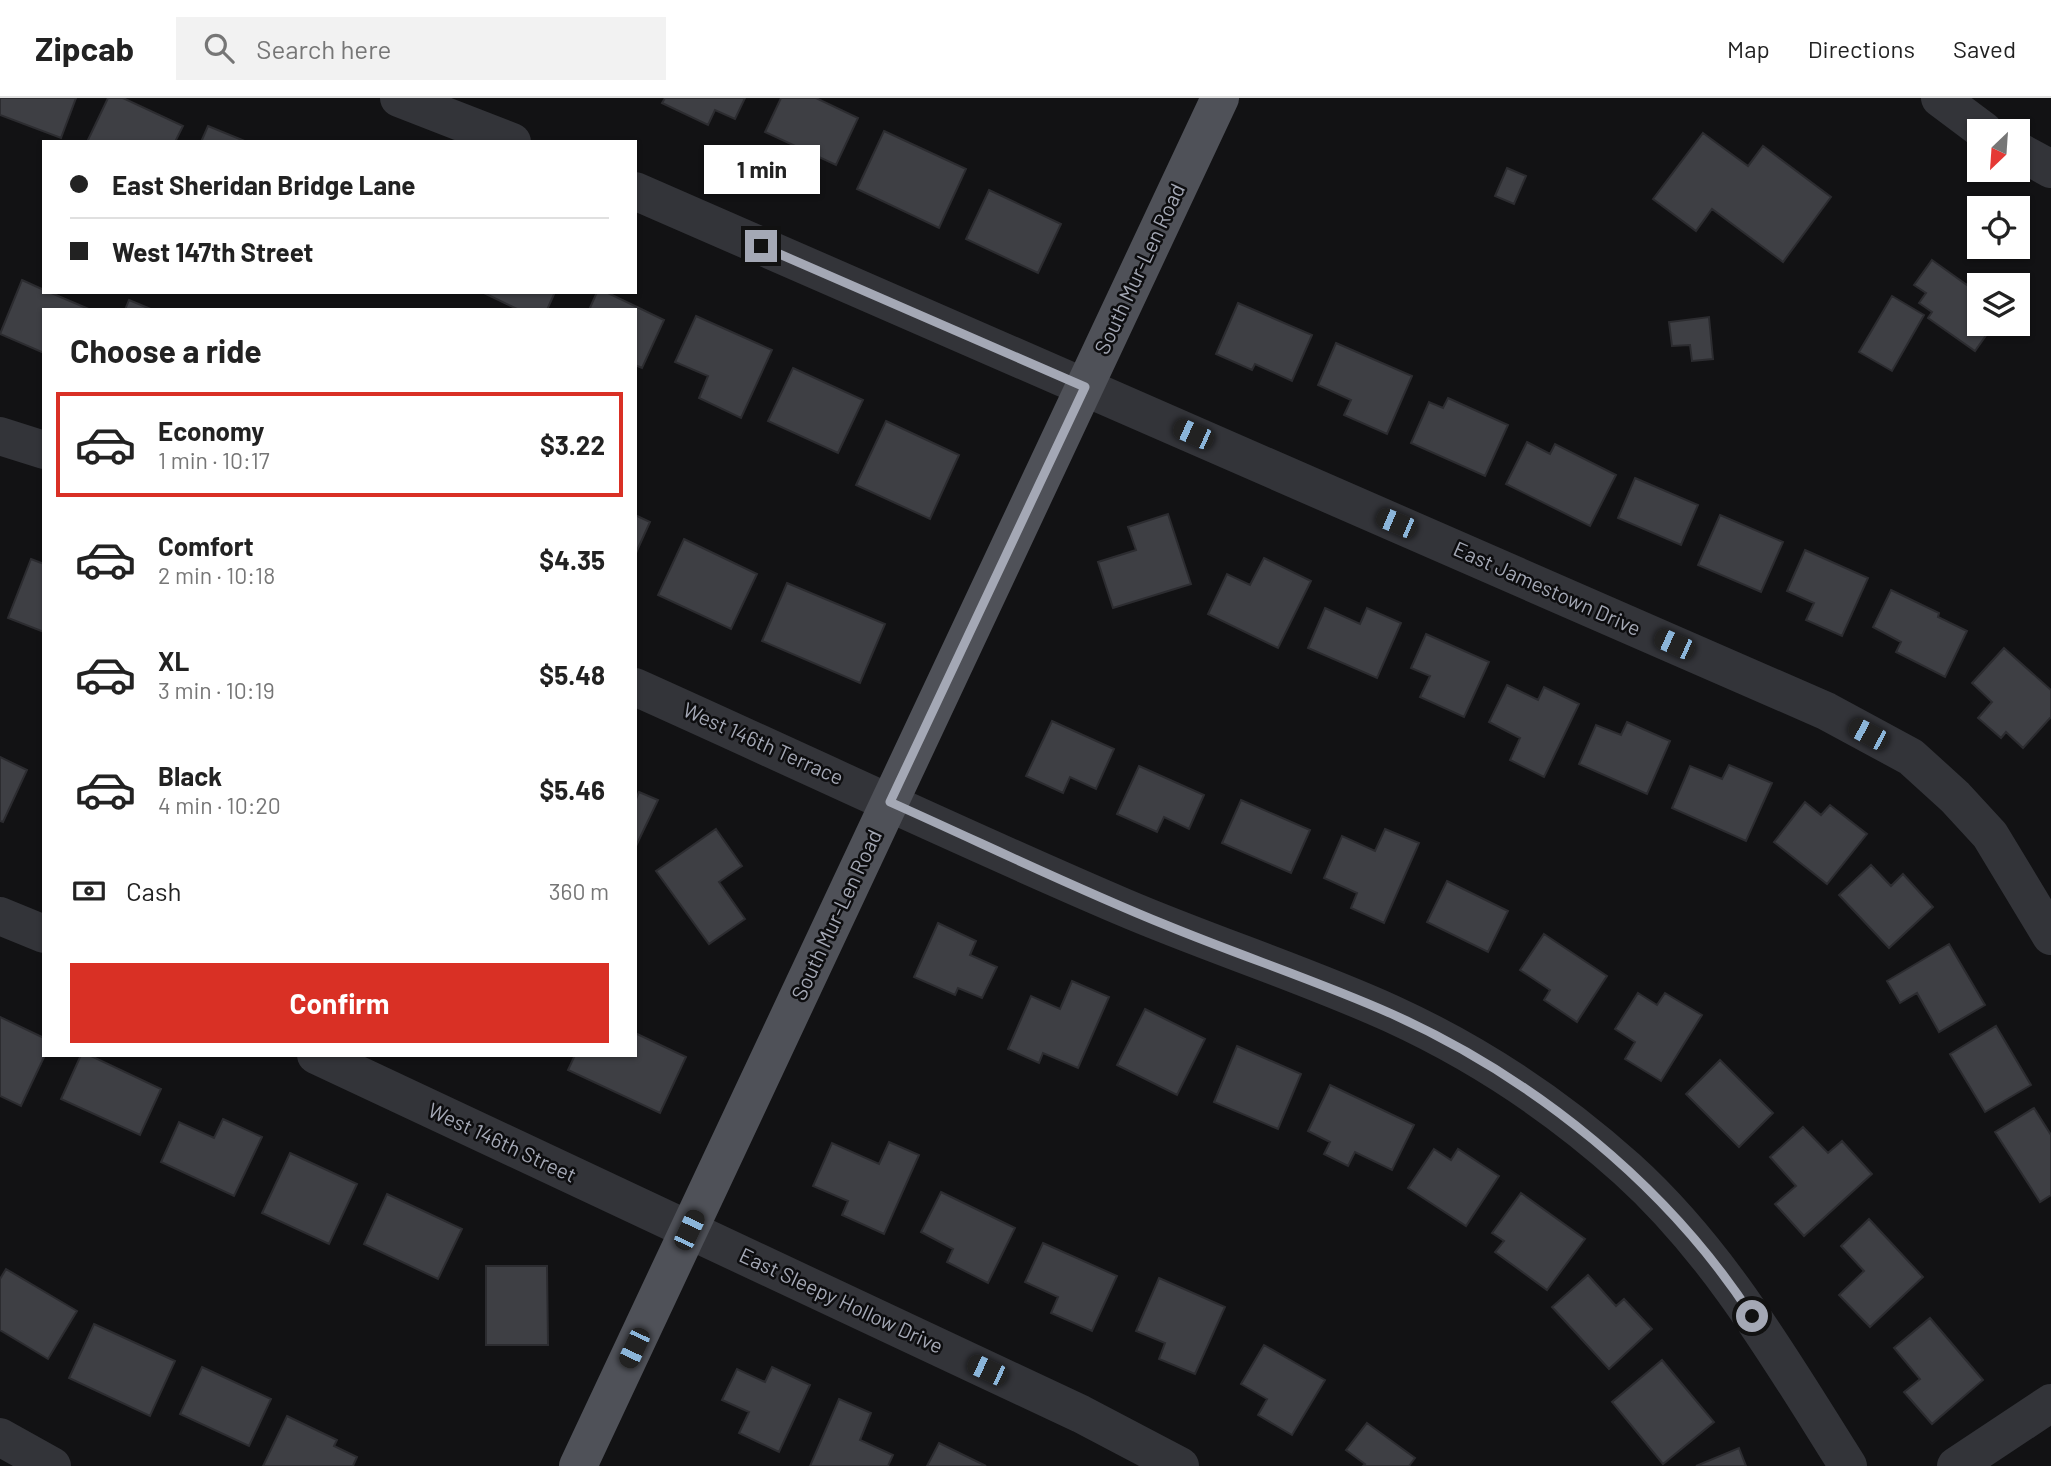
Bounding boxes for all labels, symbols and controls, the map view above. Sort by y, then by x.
search box [176,17,666,80]
text: Zipcab [35,28,134,68]
icon: search [200,29,238,67]
text: Search here [256,33,391,64]
text: Map [1727,34,1770,63]
text: Directions [1808,34,1915,63]
text: Saved [1953,34,2016,63]
north arrow [1967,119,2030,182]
map controls [1967,119,2030,336]
callout: 1 min [703,144,819,194]
text: 1 min [737,155,787,183]
text: East Sheridan Bridge Lane [112,169,416,200]
street label: South Mur-Len Road [1088,179,1189,358]
button: locate [1967,196,2030,259]
route end [745,230,777,262]
text: West 147th Street [112,236,314,267]
button: layers [1967,273,2030,336]
text: Choose a ride [70,331,262,369]
icon: car [74,413,137,476]
text: Economy [158,415,264,446]
car [1170,416,1217,452]
text: $3.22 [540,429,605,460]
text: 1 min · 10:17 [158,446,270,474]
car [1373,505,1420,541]
icon: car [74,528,137,591]
text: Comfort [158,530,254,561]
street label: East Jamestown Drive [1450,535,1645,640]
text: $4.35 [539,544,605,575]
text: 2 min · 10:18 [158,561,275,589]
car [1651,626,1698,662]
icon: car [74,643,137,706]
text: XL [158,645,189,676]
text: $5.48 [539,659,605,690]
text: 3 min · 10:19 [158,676,275,704]
street label: West 146th Terrace [680,696,848,789]
car [1845,715,1892,753]
icon: car [74,758,137,821]
text: Black [158,760,222,791]
text: $5.46 [539,774,605,805]
text: 4 min · 10:20 [158,791,281,819]
street label: South Mur-Len Road [785,825,886,1004]
icon: cash [70,872,108,910]
text: Cash [126,875,181,906]
text: 360 m [549,877,609,905]
button: Confirm [70,963,609,1043]
street label: West 146th Street [425,1096,581,1187]
car [671,1207,708,1253]
street label: East Sleepy Hollow Drive [736,1241,948,1358]
route start [1736,1300,1768,1332]
car [616,1325,653,1371]
car [964,1352,1011,1388]

